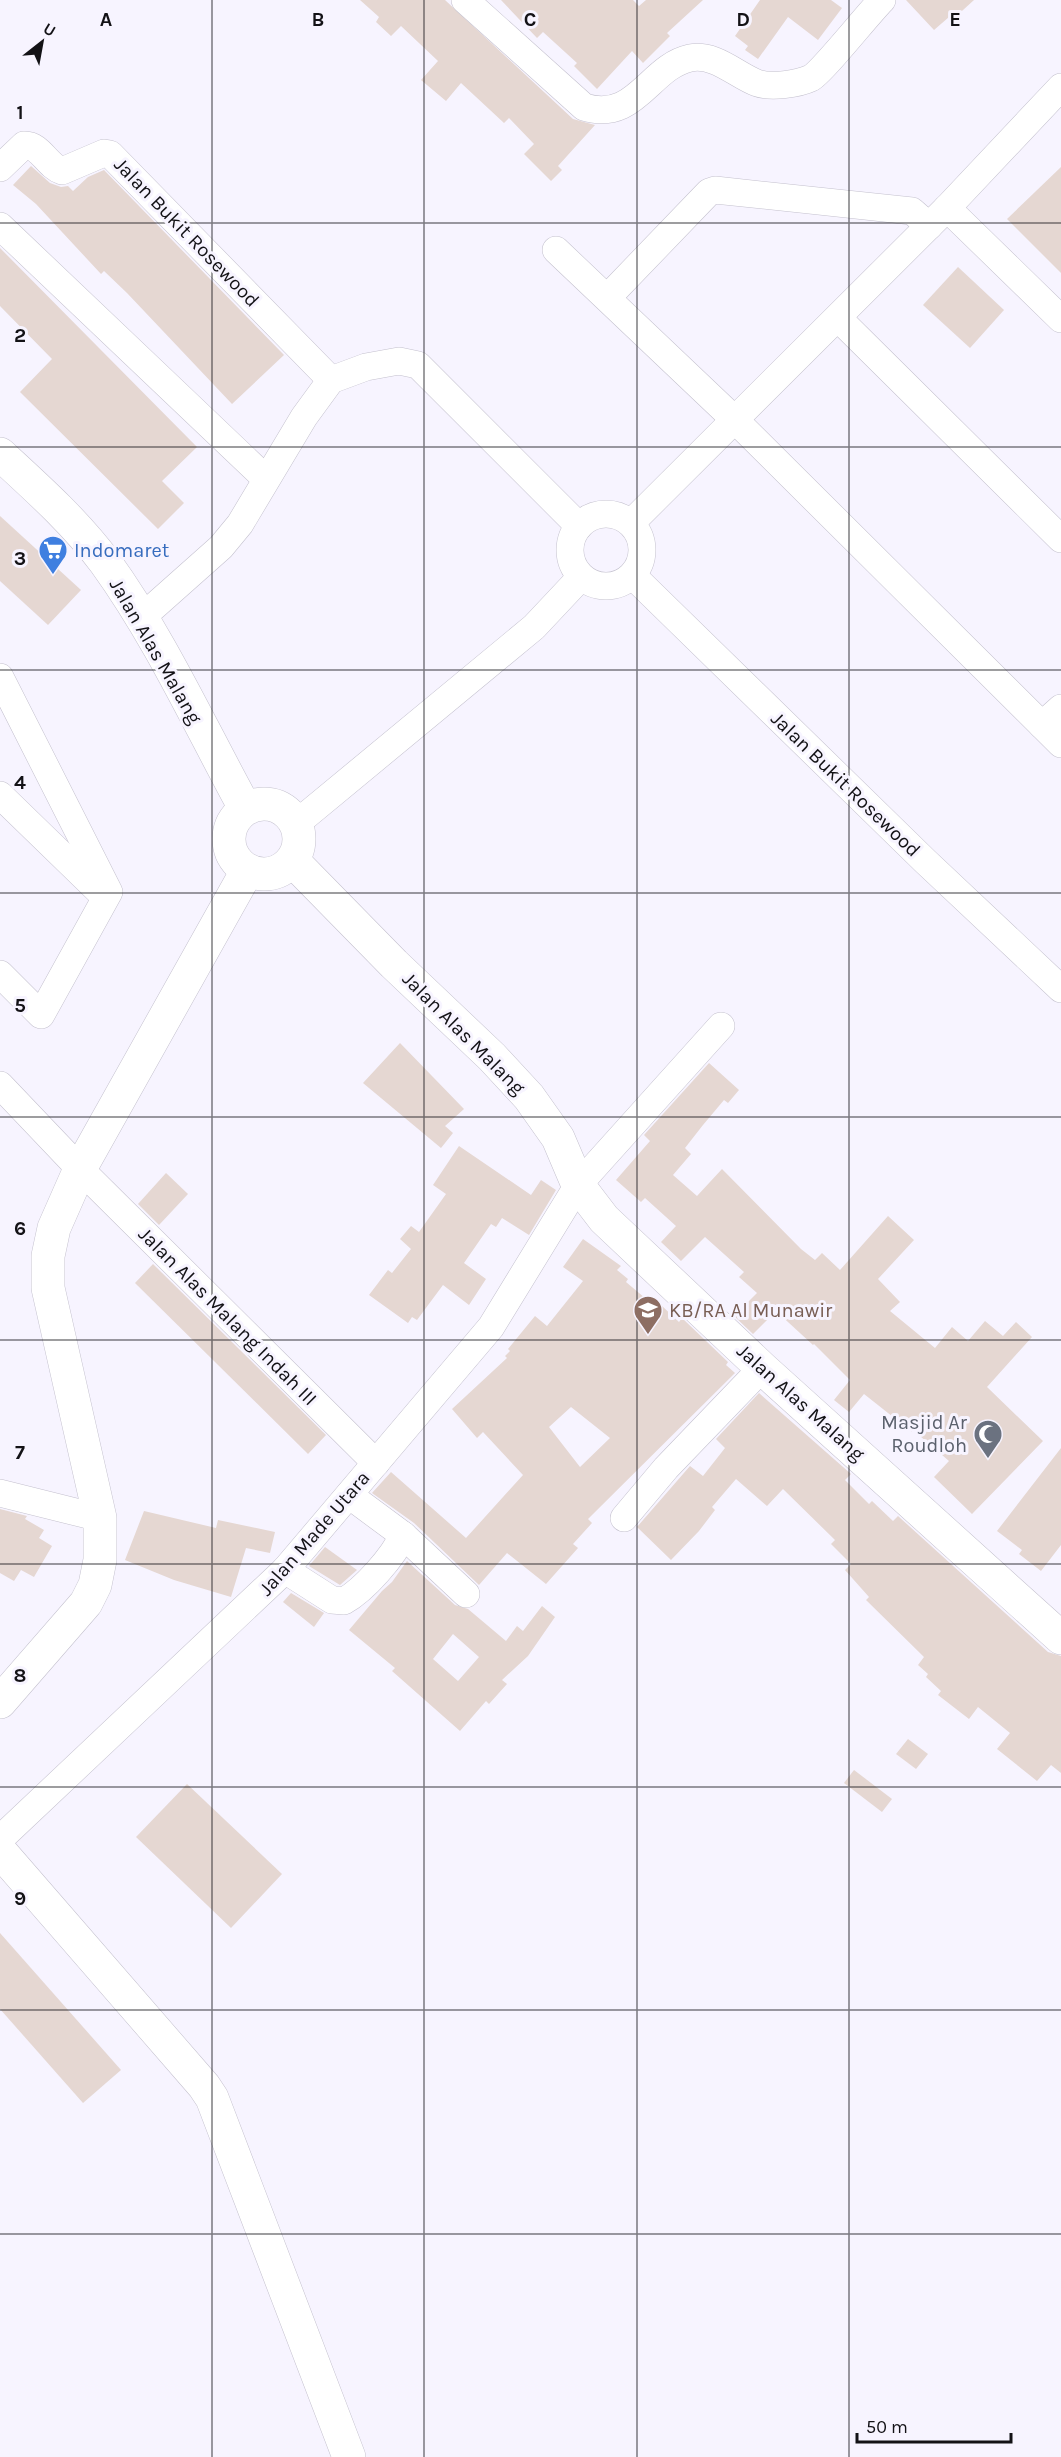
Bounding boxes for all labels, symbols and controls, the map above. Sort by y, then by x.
text: A [100,8,113,31]
text: B [312,8,324,31]
text: C [524,8,536,31]
text: D [736,8,750,31]
text: E [949,8,961,31]
north arrow [12,12,72,72]
text: U [40,19,59,41]
text: 1 [16,101,24,124]
street label: Jalan Bukit Rosewood [109,153,264,312]
text: 2 [14,324,26,347]
supermarket icon: Indomaret [37,534,69,576]
place label: Indomaret [74,539,170,562]
text: 3 [14,547,26,570]
street label: Jalan Alas Malang [105,575,206,728]
street label: Jalan Bukit Rosewood [766,707,925,862]
text: 4 [14,771,26,794]
street label: Jalan Alas Malang [398,967,530,1099]
text: 5 [14,994,26,1017]
text: 6 [14,1217,26,1240]
street label: Jalan Alas Malang Indah III [134,1222,322,1410]
school or university icon: KB/RA Al Munawir [632,1294,664,1336]
place label: KB/RA Al Munawir [669,1299,833,1322]
street label: Jalan Alas Malang [732,1339,869,1466]
place label: Masjid Ar Roudloh [881,1411,968,1457]
mosque icon: Masjid Ar Roudloh [972,1418,1004,1460]
text: 7 [15,1441,25,1464]
street label: Jalan Made Utara [254,1466,375,1600]
text: 8 [14,1664,26,1687]
text: 9 [14,1887,26,1910]
scale bar [857,2406,1012,2444]
text: 50 m [866,2416,908,2438]

